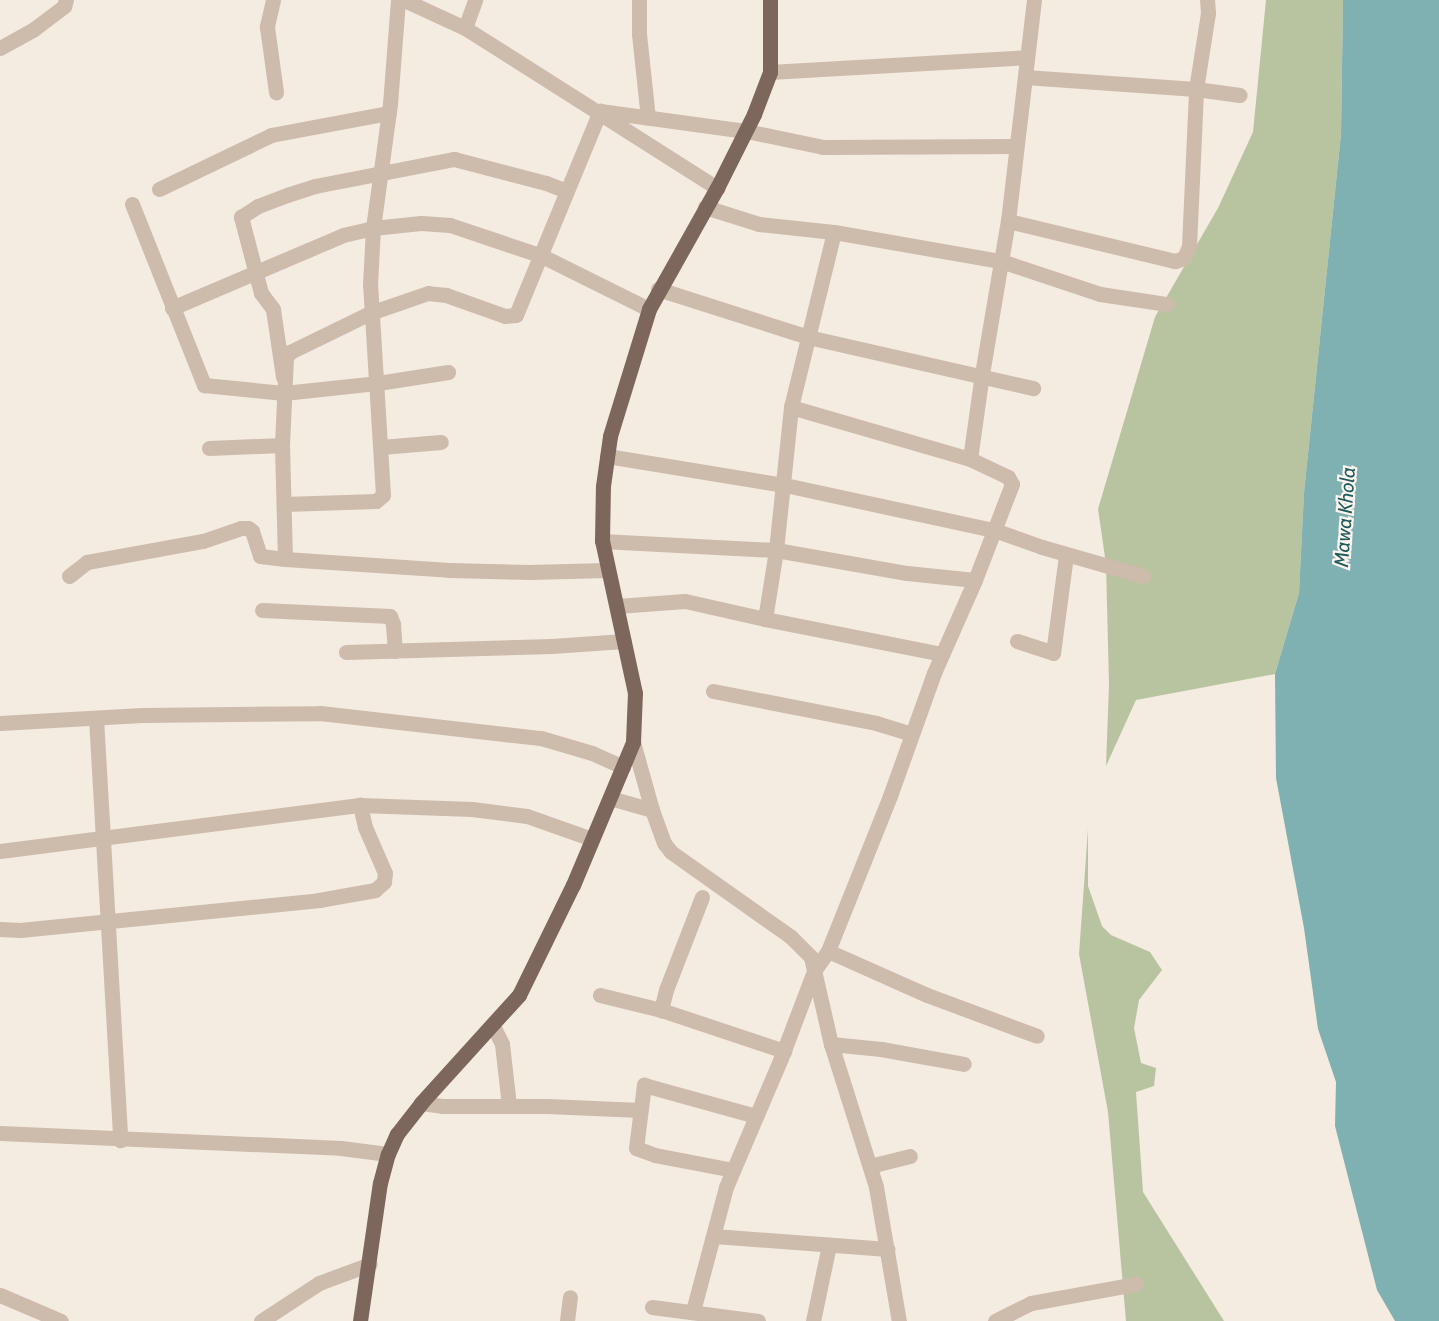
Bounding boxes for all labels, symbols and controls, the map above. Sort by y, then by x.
water label: Mawa Khola [1330,466,1360,568]

